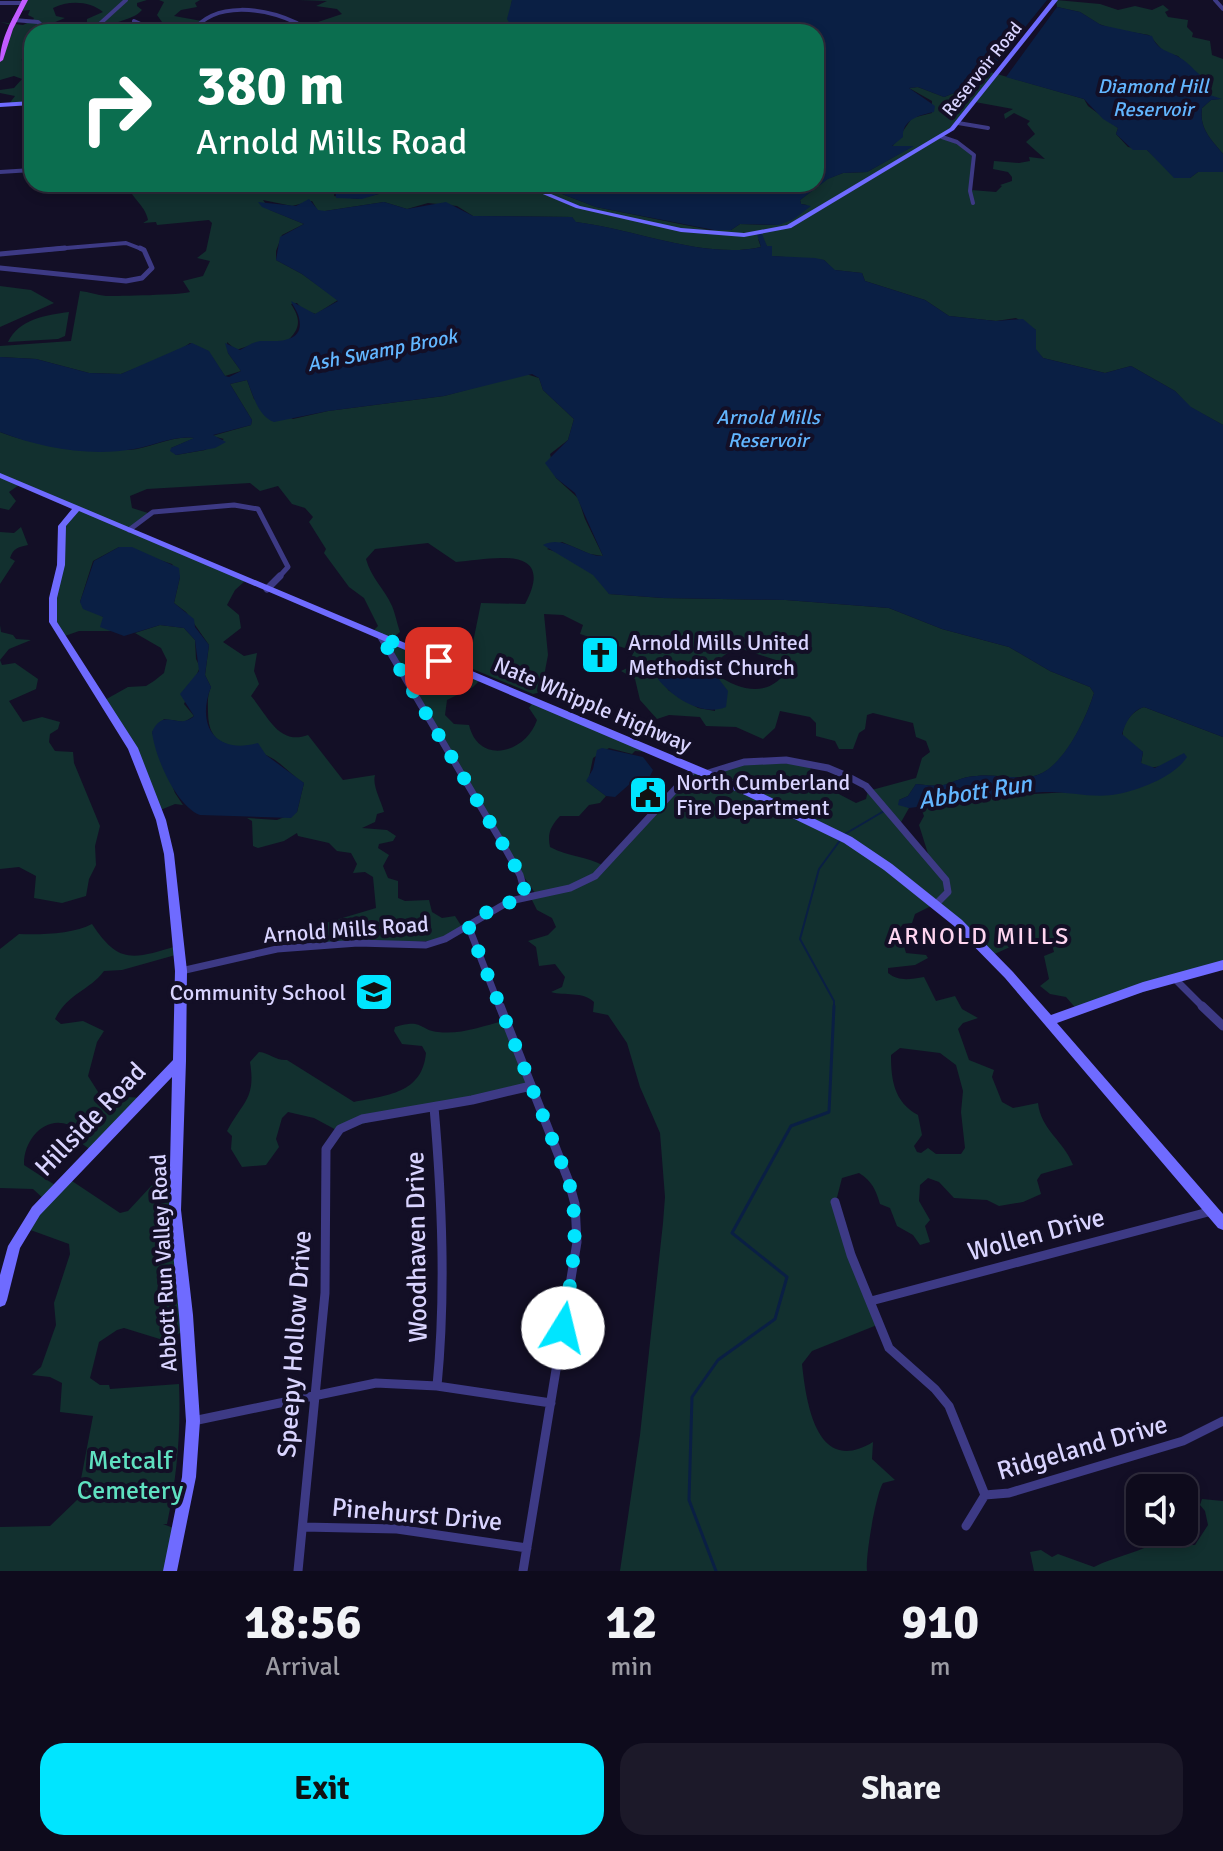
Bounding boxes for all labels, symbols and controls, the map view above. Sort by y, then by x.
street label: Reservoir Road [937,17,1027,121]
text: 380 m [196,51,344,120]
icon: right [64,56,168,160]
water label: Diamond Hill Reservoir [1097,74,1211,122]
text: Arnold Mills Road [196,120,467,165]
water label: Ash Swamp Brook [305,323,461,377]
water label: Arnold Mills Reservoir [716,405,822,453]
pin [405,627,473,695]
place label: Arnold Mills United Methodist Church [628,629,809,681]
church icon: Arnold Mills United Methodist Church [579,634,621,676]
icon: arrive [417,639,461,683]
street label: Nate Whipple Highway [490,651,696,759]
water label: Abbott Run [916,768,1035,816]
place label: North Cumberland Fire Department [676,769,850,821]
public building icon: North Cumberland Fire Department [627,774,669,816]
street label: Arnold Mills Road [262,910,430,949]
district label: ARNOLD MILLS [888,921,1070,951]
school or university icon: Community School [353,971,395,1013]
place label: Community School [170,979,346,1006]
street label: Hillside Road [28,1056,153,1183]
street label: Woodhaven Drive [399,1151,435,1343]
street label: Abbott Run Valley Road [144,1153,183,1373]
street label: Wollen Drive [964,1201,1108,1269]
street label: Speepy Hollow Drive [271,1229,319,1459]
position arrow [521,1286,605,1370]
street label: Ridgeland Drive [993,1408,1171,1488]
park label: Metcalf Cemetery [77,1445,183,1507]
map controls [1126,1474,1198,1546]
button: sound [1126,1474,1198,1546]
street label: Pinehurst Drive [330,1492,504,1538]
text: 18:56 [244,1593,362,1652]
text: 12 [606,1593,657,1652]
text: 910 [901,1593,979,1652]
text: Arrival [265,1651,340,1683]
text: min [611,1651,653,1683]
text: m [930,1651,951,1683]
button: Exit [40,1743,604,1835]
button: Share [620,1743,1183,1835]

